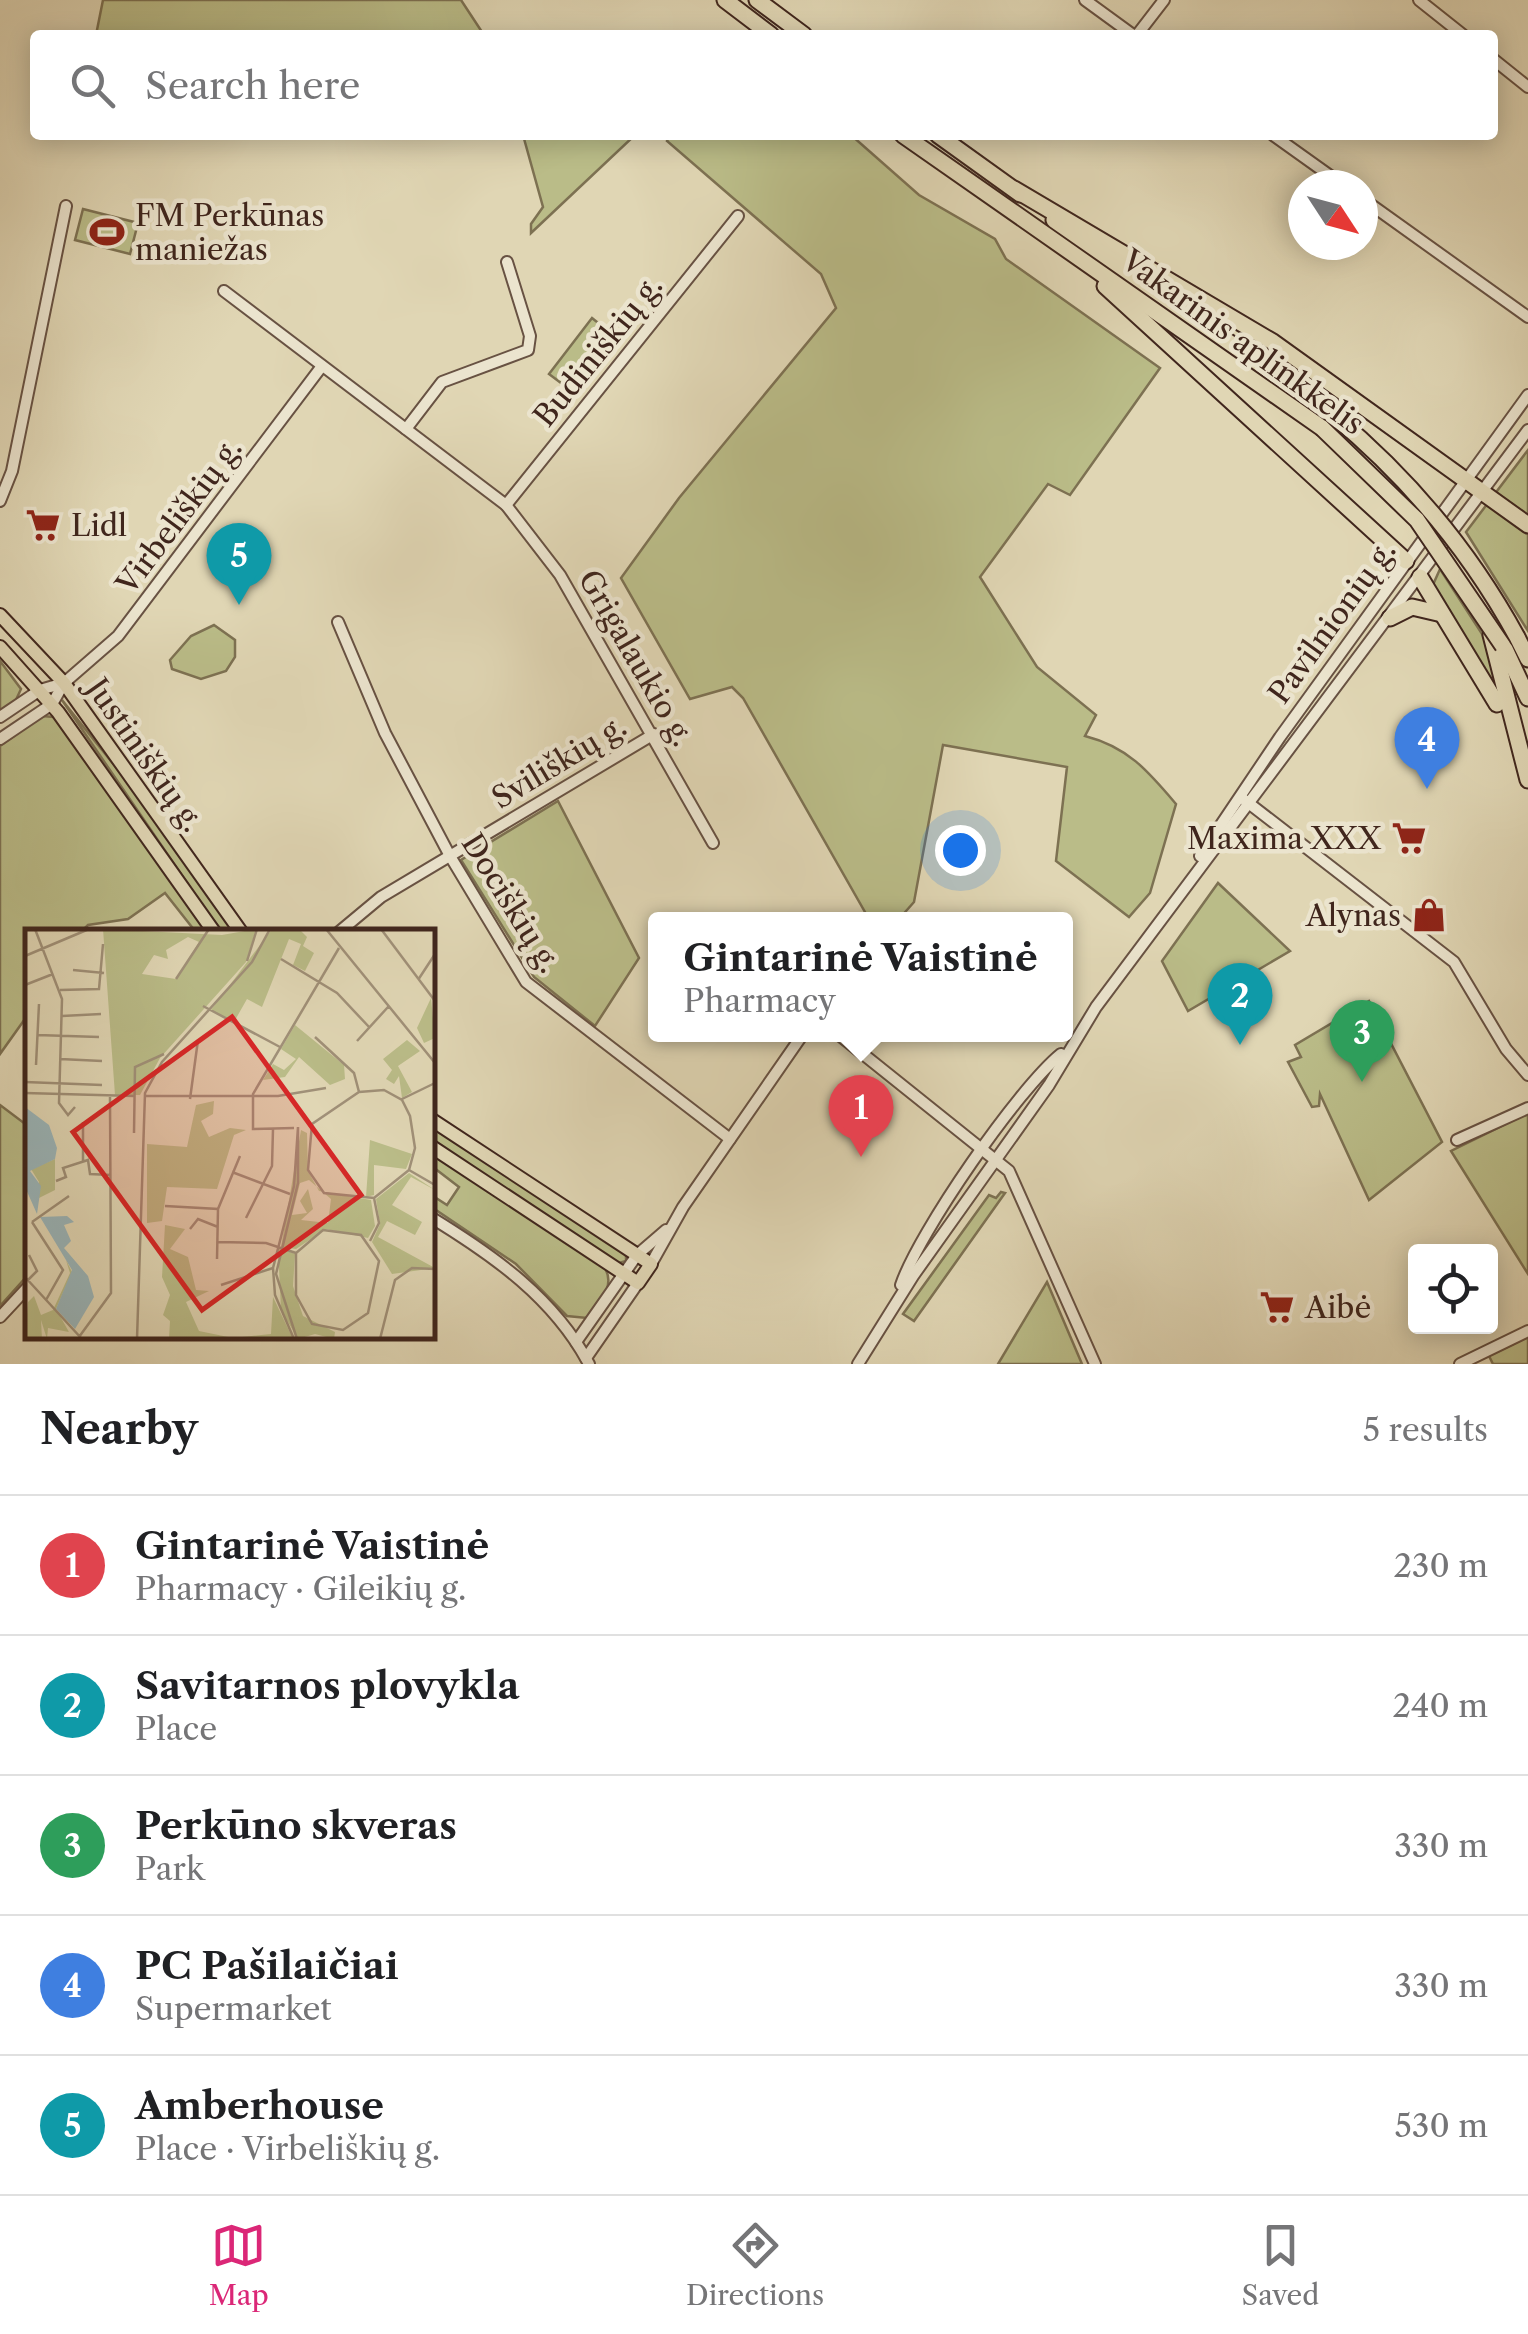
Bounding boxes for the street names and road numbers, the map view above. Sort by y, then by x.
street label: Vakarinis aplinkkelis [1114,241,1371,442]
street label: Budiniškių g. [526,268,670,434]
street label: Virbeliškių g. [108,431,250,602]
street label: Pavilnionių g. [1260,533,1404,711]
street label: Grigalaukio g. [571,563,701,753]
street label: Justiniškių g. [76,668,211,839]
street label: Sviliškių g. [485,707,633,817]
street label: Dociškių g. [454,827,568,979]

